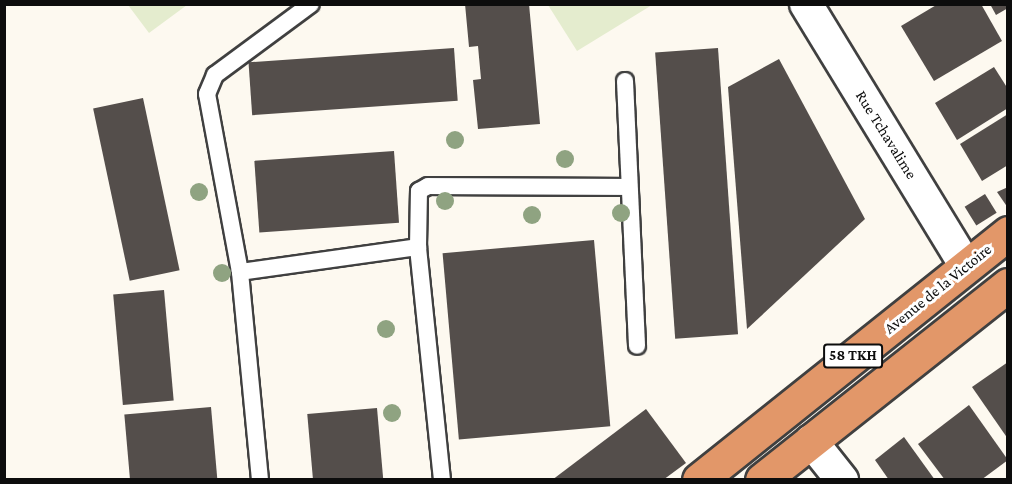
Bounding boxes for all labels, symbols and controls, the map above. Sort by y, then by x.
street label: Rue Tchavalime [851,87,921,183]
street label: Avenue de la Victoire [880,240,996,338]
road number: 58 TKH [823,344,883,368]

